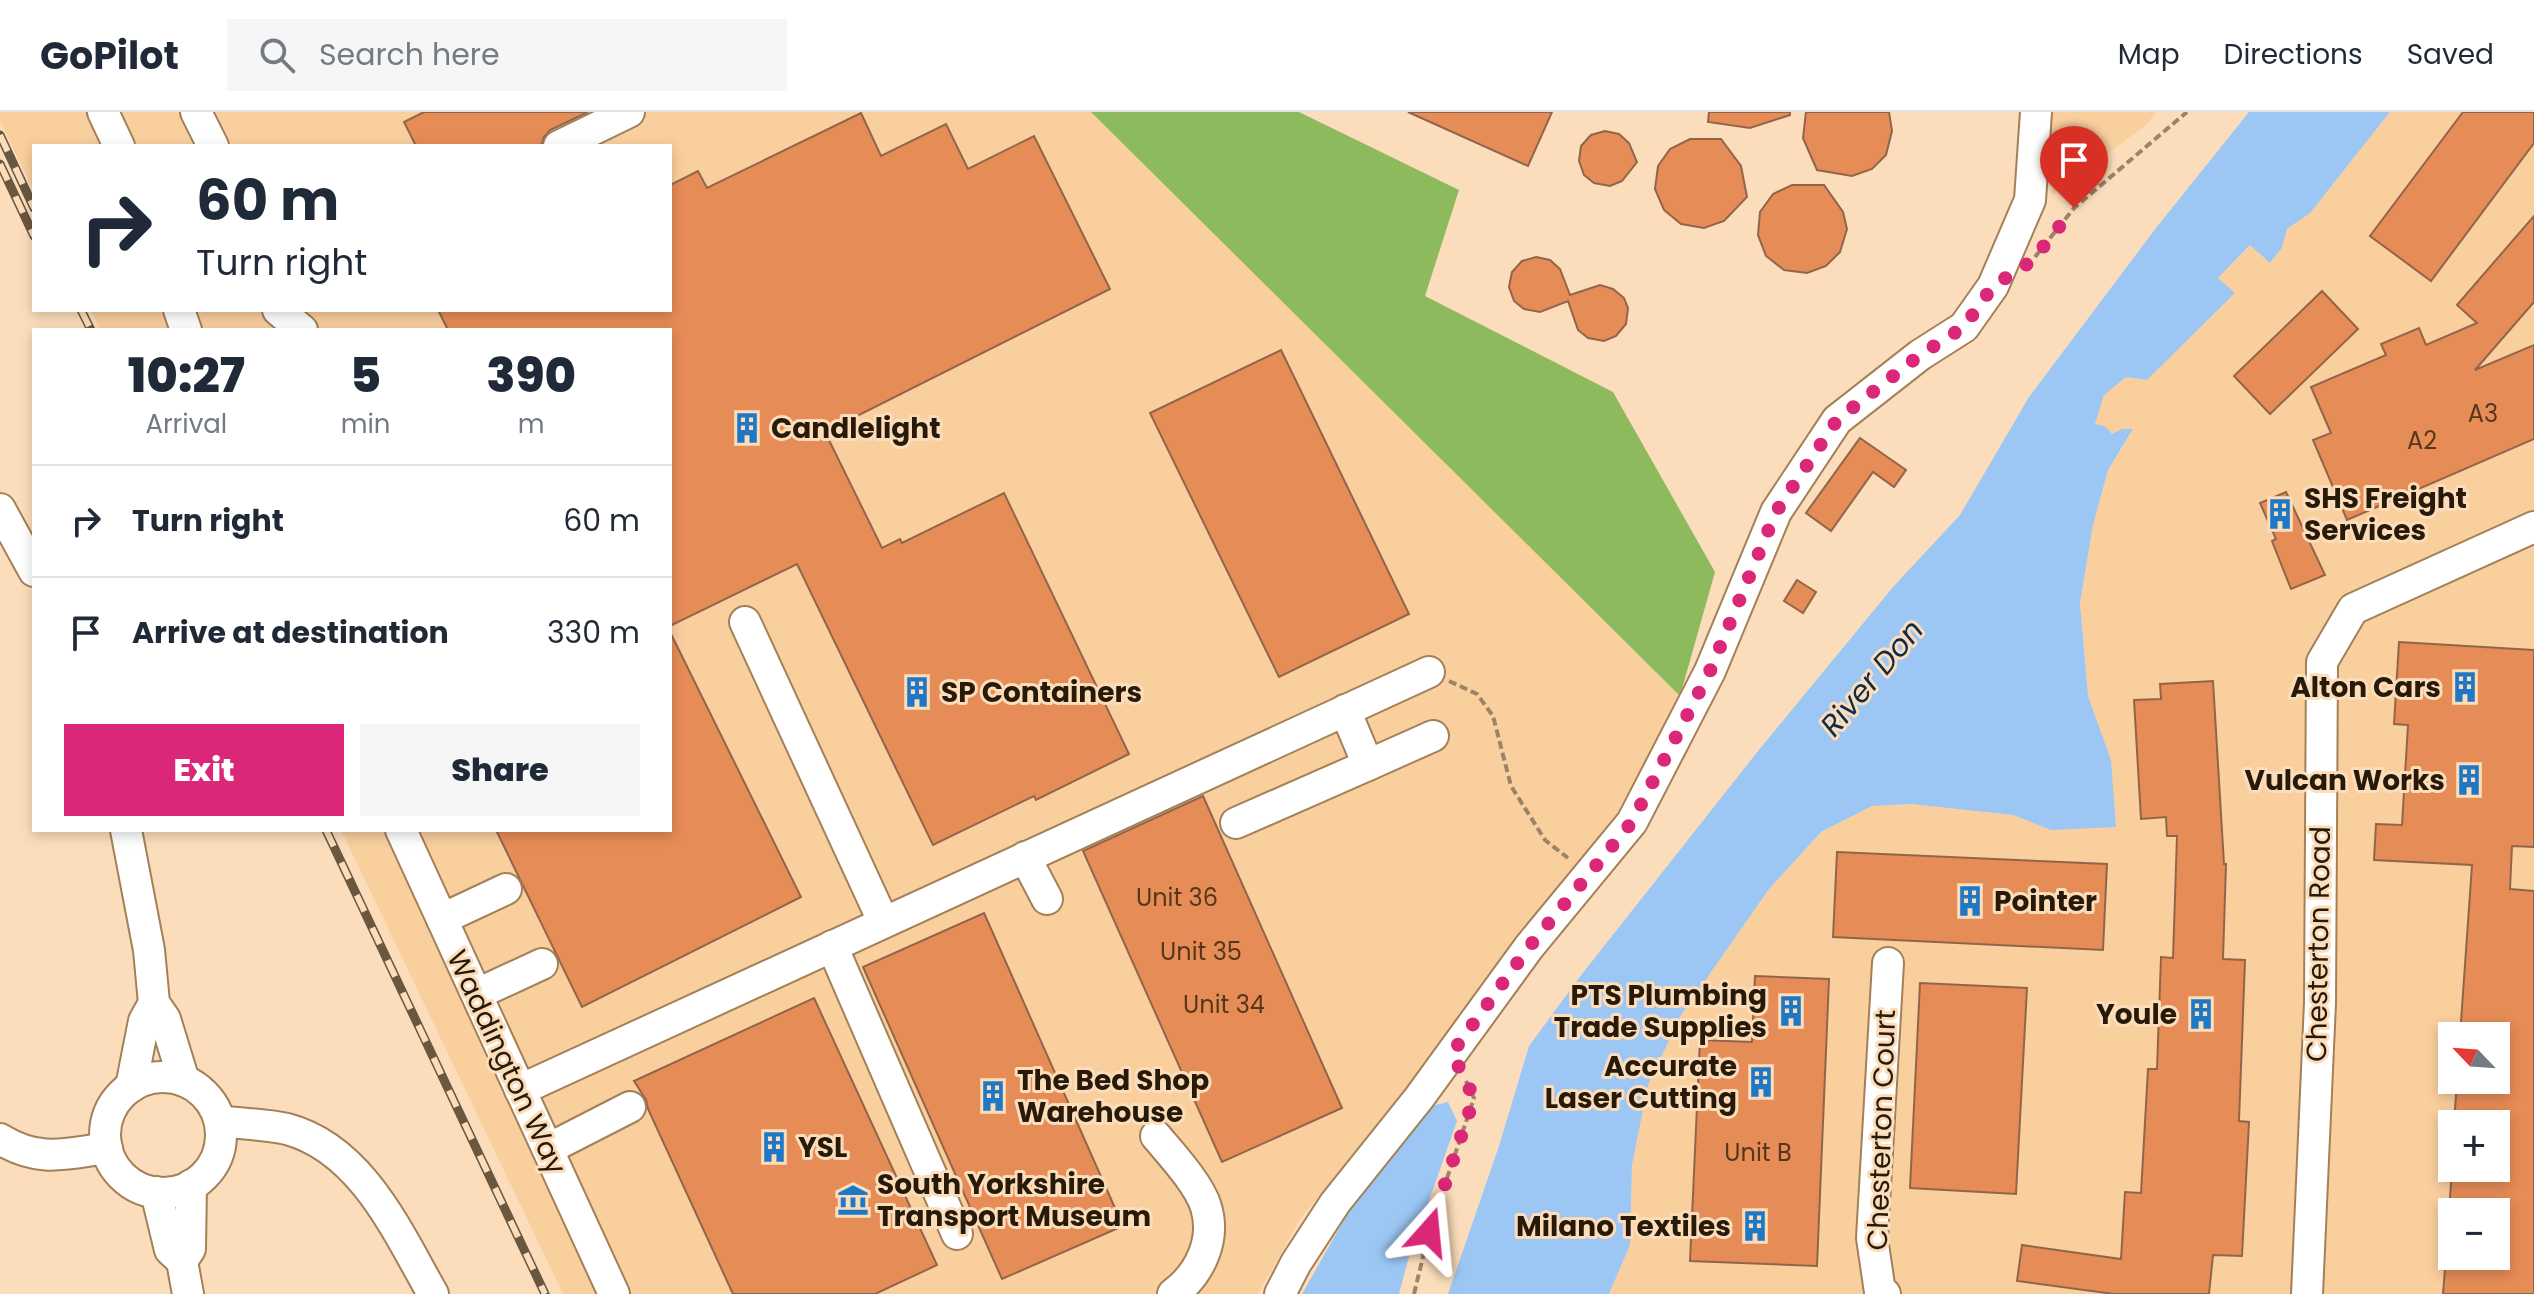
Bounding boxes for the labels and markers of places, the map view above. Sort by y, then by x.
pin [2040,126,2108,208]
place label: Candlelight [771,409,941,448]
building icon: Candlelight [730,411,764,445]
place label: SHS Freight Services [2304,479,2467,550]
building icon: SHS Freight Services [2263,497,2297,531]
place label: Alton Cars [2290,668,2441,707]
building icon: Alton Cars [2448,670,2482,704]
place label: SP Containers [941,673,1142,712]
building icon: SP Containers [900,675,934,709]
place label: Vulcan Works [2244,761,2445,800]
building icon: Vulcan Works [2452,763,2486,797]
place label: Pointer [1994,882,2097,921]
building icon: Pointer [1953,884,1987,918]
place label: PTS Plumbing Trade Supplies [1554,976,1767,1047]
building icon: PTS Plumbing Trade Supplies [1774,994,1808,1028]
place label: Youle [2096,995,2177,1034]
building icon: Youle [2184,997,2218,1031]
place label: Accurate Laser Cutting [1545,1047,1737,1118]
place label: The Bed Shop Warehouse [1017,1061,1209,1132]
building icon: Accurate Laser Cutting [1744,1065,1778,1099]
building icon: The Bed Shop Warehouse [976,1079,1010,1113]
place label: YSL [798,1128,847,1167]
building icon: YSL [757,1130,791,1164]
place label: South Yorkshire Transport Museum [877,1165,1151,1236]
museum icon: South Yorkshire Transport Museum [836,1183,870,1217]
place label: Milano Textiles [1516,1207,1731,1246]
building icon: Milano Textiles [1738,1209,1772,1243]

